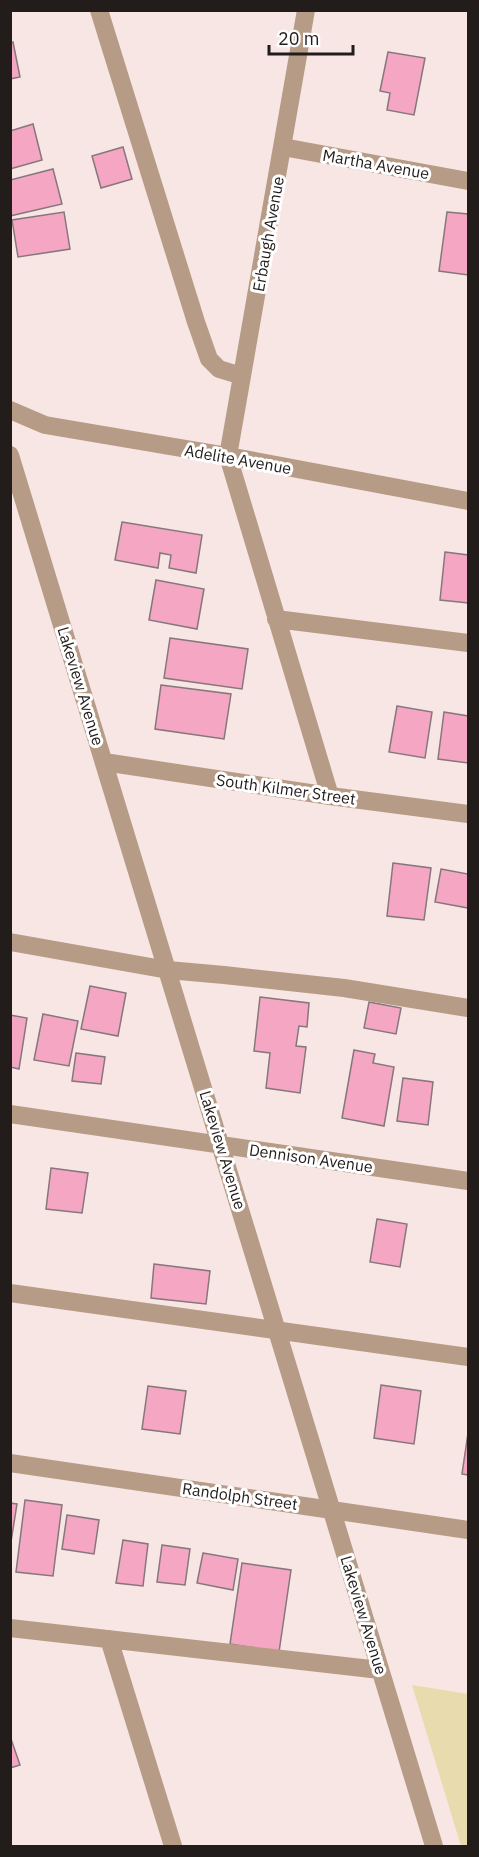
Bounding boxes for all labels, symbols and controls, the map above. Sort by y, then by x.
scale bar [269,18,353,56]
text: 20 m [278,27,320,50]
street label: Martha Avenue [321,145,431,183]
street label: Erbaugh Avenue [248,175,288,293]
street label: Adelite Avenue [183,440,293,478]
street label: Lakeview Avenue [53,624,109,748]
street label: South Kilmer Street [215,769,357,809]
street label: Lakeview Avenue [195,1088,251,1212]
street label: Dennison Avenue [248,1139,374,1177]
street label: Randolph Street [181,1478,299,1514]
street label: Lakeview Avenue [336,1553,392,1677]

